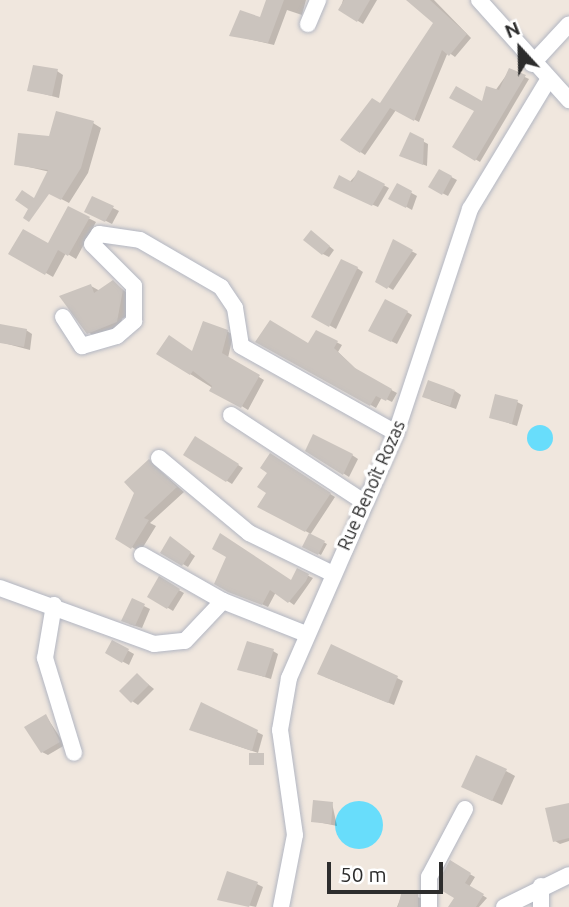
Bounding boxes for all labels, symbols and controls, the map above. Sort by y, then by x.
north arrow [485,14,555,84]
text: N [501,17,523,42]
street label: Rue Benoît Rozas [333,417,409,553]
scale bar [331,848,447,892]
text: 50 m [340,862,387,886]

